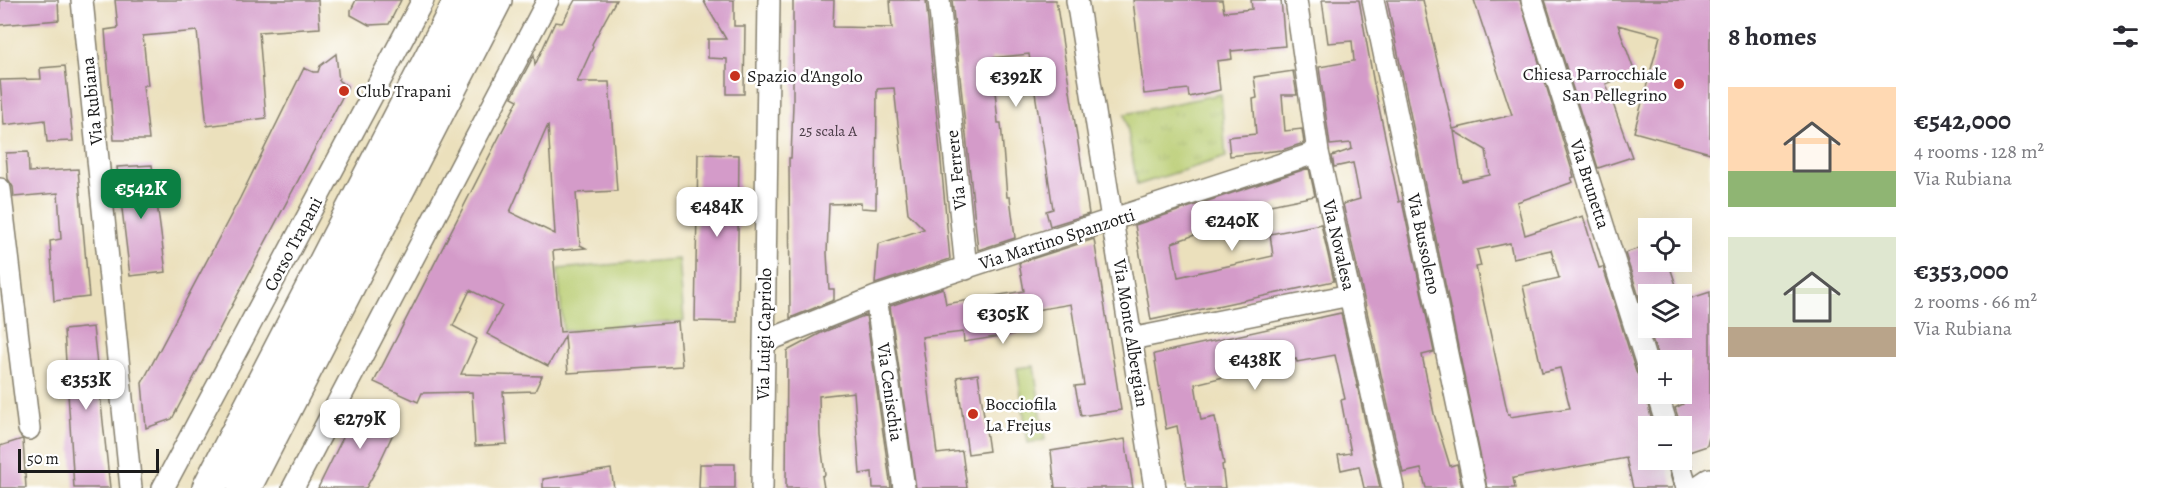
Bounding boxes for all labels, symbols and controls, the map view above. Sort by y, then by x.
text: 8 homes [1728,19,1817,54]
icon: filters [2109,20,2142,53]
street label: Via Rubiana [75,55,109,147]
pin: €392K [974,57,1058,108]
place label: Chiesa Parrocchiale San Pellegrino [1523,62,1667,107]
text: €392K [990,63,1042,90]
place label: Spazio d'Angolo [747,64,863,88]
marker: Spazio d'Angolo [728,69,742,83]
marker: Chiesa Parrocchiale San Pellegrino [1672,77,1686,91]
place label: Club Trapani [356,79,451,103]
marker: Club Trapani [337,84,351,98]
text: €542,000 [1914,103,2011,138]
icon: home [1776,111,1848,183]
house number: 25 scala A [799,121,857,141]
street label: Via Ferrere [940,129,972,212]
street label: Via Brunetta [1564,135,1616,232]
text: 4 rooms · 128 m² [1914,138,2044,165]
text: Via Rubiana [1914,165,2012,192]
pin: €542K [99,169,183,220]
text: €542K [115,175,167,202]
pin: €484K [675,187,759,238]
street label: Via Bussoleno [1401,190,1446,297]
street label: Corso Trapani [258,193,328,295]
text: €484K [690,193,744,220]
street label: Via Novalesa [1317,196,1361,293]
pin: €240K [1190,201,1274,252]
street label: Via Martino Spanzotti [975,202,1138,276]
text: €240K [1205,207,1259,234]
map controls [1638,218,1692,470]
button: locate [1638,218,1692,272]
text: €353,000 [1914,253,2009,288]
street label: Via Monte Albergian [1107,256,1155,409]
icon: home [1776,261,1848,333]
street label: Via Luigi Capriolo [751,268,777,401]
button: layers [1638,284,1692,338]
text: 2 rooms · 66 m² [1914,288,2037,315]
pin: €305K [961,294,1045,345]
text: €305K [977,300,1029,327]
text: Via Rubiana [1914,315,2012,342]
street label: Via Cenischia [871,340,909,443]
pin: €438K [1213,340,1297,391]
text: €438K [1229,346,1281,373]
button: + [1638,350,1692,404]
pin: €353K [44,360,128,411]
text: €353K [61,366,111,393]
place label: Bocciofila La Frejus [985,392,1058,437]
pin: €279K [318,399,402,450]
text: €279K [334,405,386,432]
marker: Bocciofila La Frejus [966,407,980,421]
button: − [1638,416,1692,470]
scale bar [18,446,159,474]
text: 50 m [27,448,59,470]

